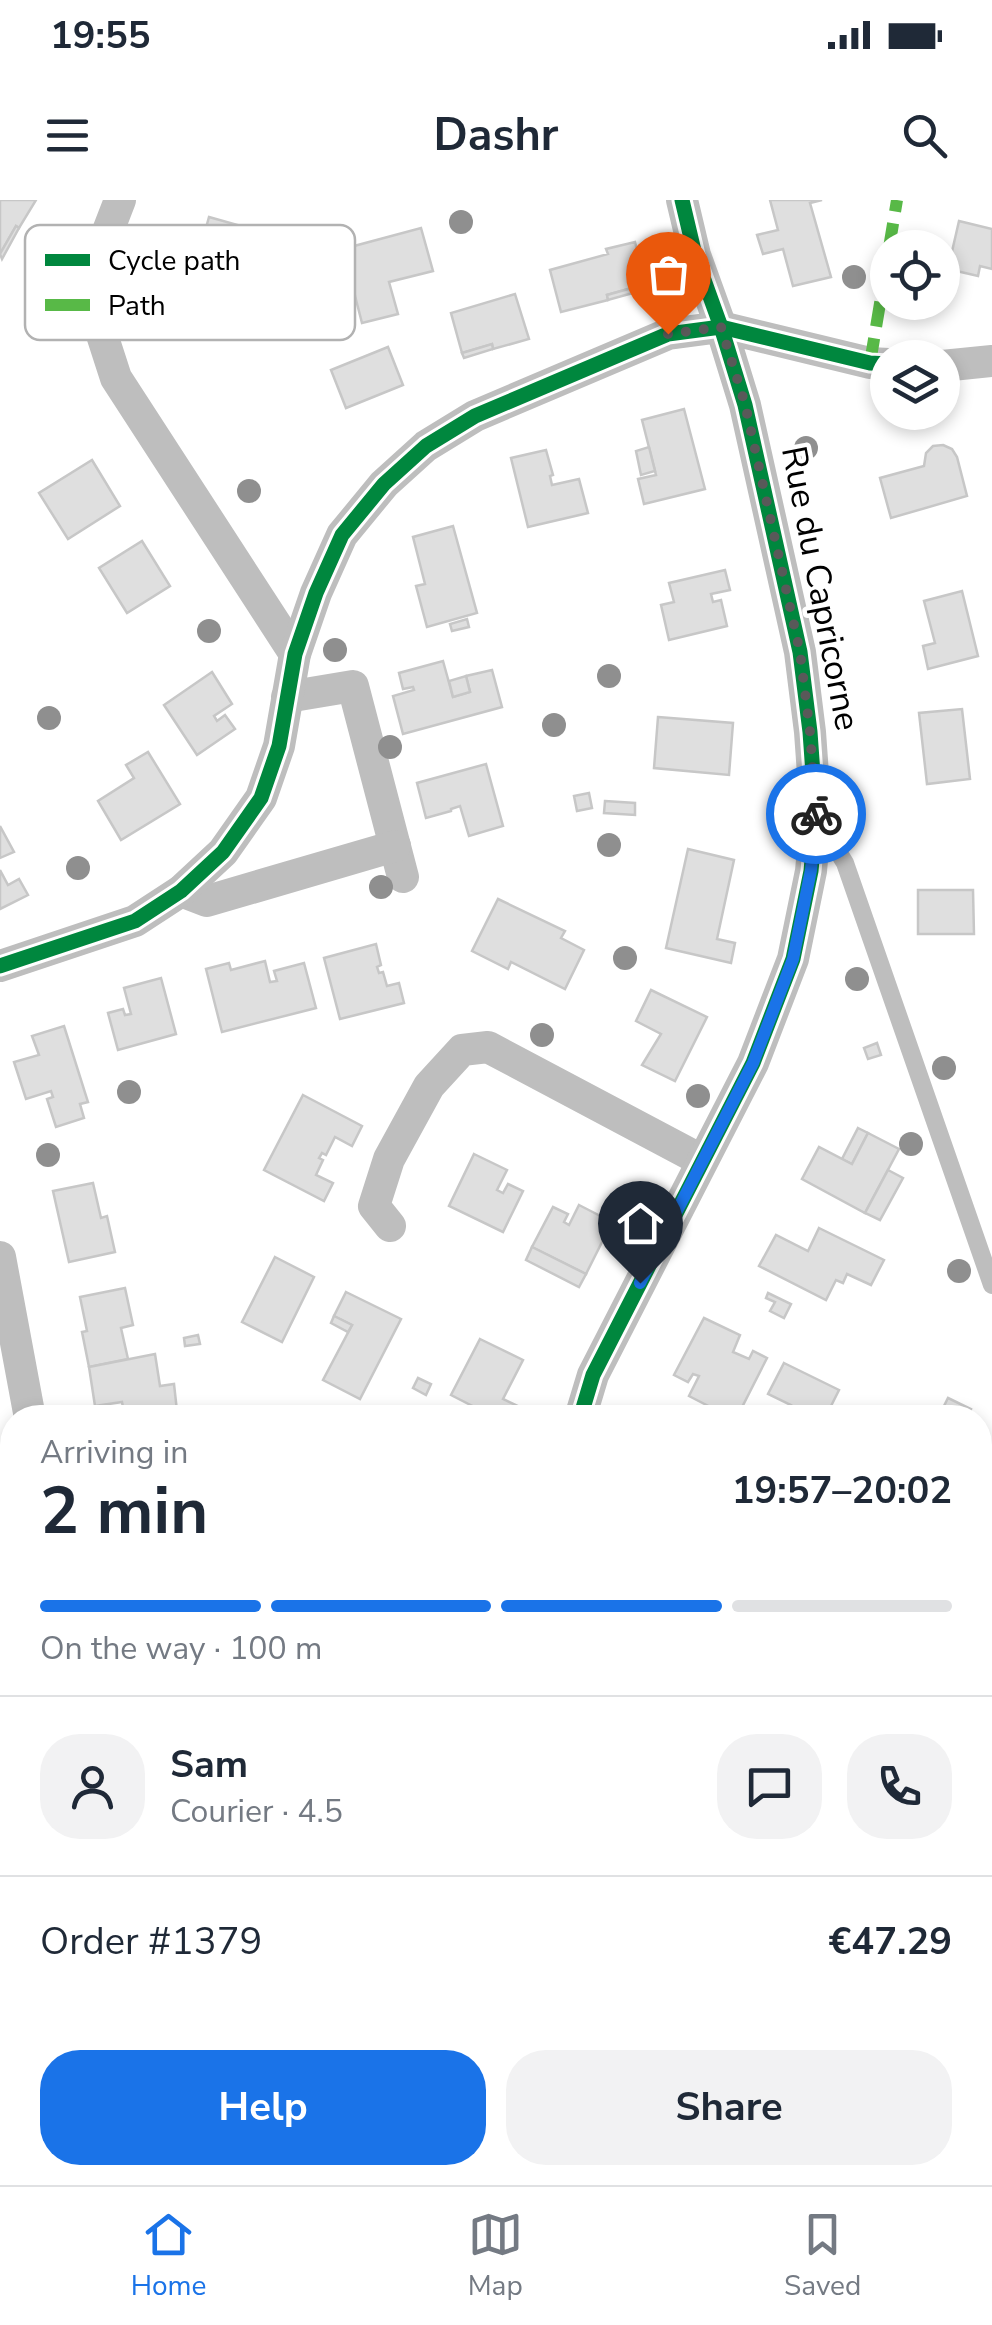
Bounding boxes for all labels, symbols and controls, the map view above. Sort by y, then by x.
text: 19:55 [50,10,151,61]
text: Dashr [434,105,558,166]
icon: menu [40,108,95,163]
icon: search [897,108,952,163]
legend [25,225,355,340]
map controls [870,230,960,430]
button: locate [870,230,960,320]
pin [626,232,711,335]
text: Cycle path [108,242,240,280]
icon: bag [641,247,696,302]
text: Path [108,287,166,325]
button: layers [870,340,960,430]
street label: Rue du Capricorne [770,442,871,734]
courier [766,764,866,864]
icon: bike [789,787,844,842]
pin [598,1181,683,1284]
icon: home [613,1196,668,1251]
text: Arriving in [40,1431,188,1474]
text: 19:57–20:02 [732,1465,952,1516]
text: 2 min [40,1467,208,1556]
text: On the way · 100 m [40,1627,322,1670]
button: person [40,1734,145,1839]
button: chat [717,1734,822,1839]
button: phone [847,1734,952,1839]
text: Sam [170,1739,248,1790]
text: Courier · 4.5 [170,1790,343,1833]
text: Order #1379 [40,1916,262,1967]
text: €47.29 [829,1916,952,1967]
button: Help [40,2050,486,2165]
button: Share [506,2050,952,2165]
tab: Home [131,2207,206,2305]
tab: Map [468,2207,523,2305]
tab: Saved [784,2207,861,2305]

